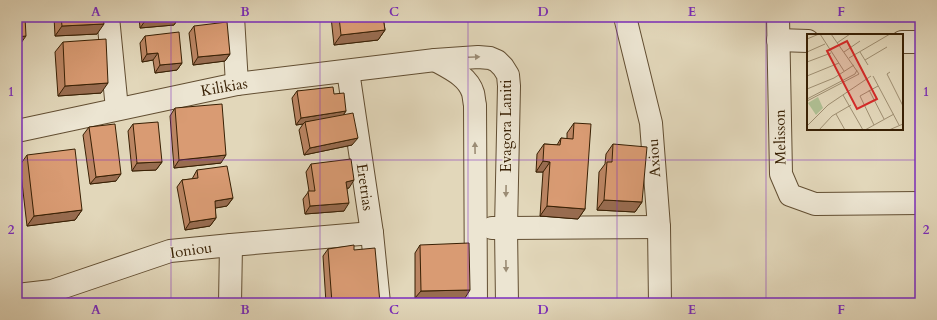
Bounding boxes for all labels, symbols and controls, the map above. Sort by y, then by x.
text: A [91,3,101,21]
text: B [240,3,250,21]
text: C [389,3,399,21]
text: D [537,3,549,21]
text: E [688,3,696,21]
text: F [837,3,845,21]
inset map [807,34,903,130]
one-way arrow [468,54,480,61]
street label: Kilikias [199,73,249,101]
street label: Evagora Laniti [496,79,516,173]
text: 1 [8,83,14,101]
text: 1 [923,83,929,101]
street label: Melisson [770,109,790,165]
street label: Axiou [643,138,665,178]
one-way arrow [472,141,478,154]
street label: Eretrias [352,162,378,212]
one-way arrow [503,185,510,197]
text: 2 [8,221,15,239]
text: 2 [923,221,930,239]
street label: Ioniou [169,237,213,263]
one-way arrow [503,260,509,273]
text: A [91,301,101,319]
text: B [240,301,250,319]
text: C [389,301,399,319]
text: D [537,301,549,319]
text: E [688,301,696,319]
text: F [837,301,845,319]

